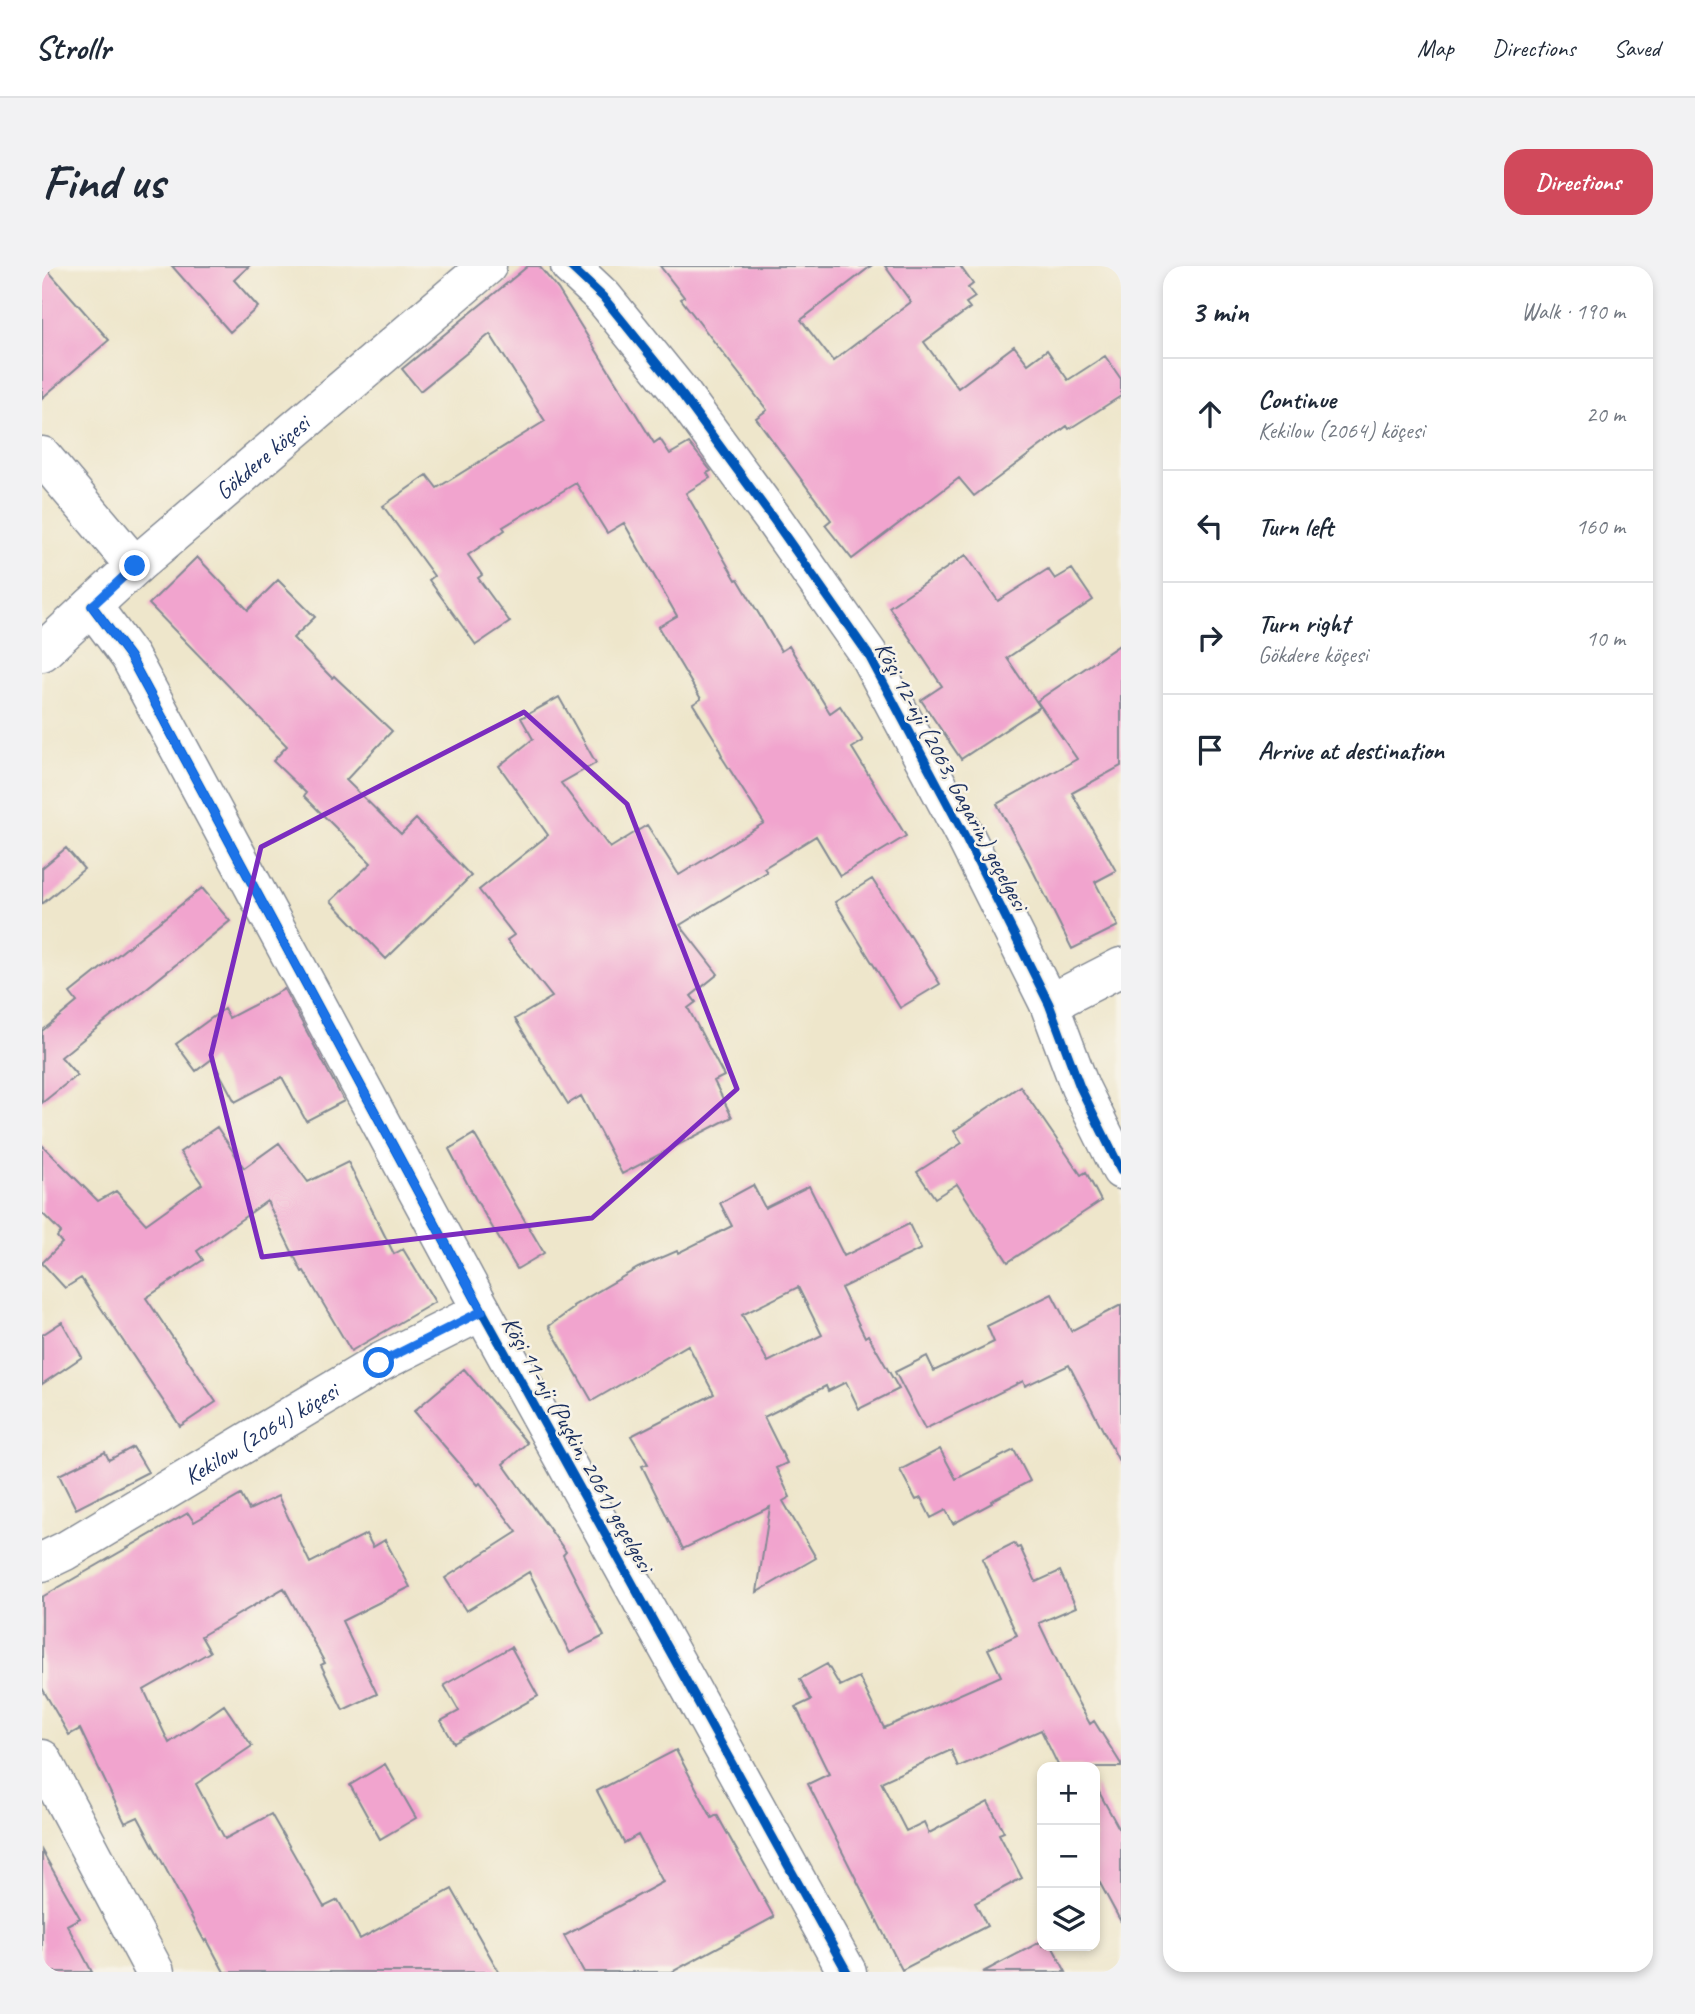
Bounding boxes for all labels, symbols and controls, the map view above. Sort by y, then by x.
text: Strollr [35,27,110,69]
text: Map [1417,33,1454,63]
text: Directions [1492,33,1575,63]
text: Saved [1613,33,1660,63]
button: Directions [1504,149,1653,215]
text: Find us [42,151,164,213]
text: 3 min [1191,293,1248,331]
text: Walk · 190 m [1521,297,1625,326]
text: Continue [1258,383,1336,416]
icon: ahead [1191,395,1229,433]
text: 20 m [1586,400,1625,429]
street label: Gökdere köçesi [209,407,318,506]
text: Kekilow (2064) köçesi [1258,416,1425,445]
icon: left [1191,507,1229,545]
text: Turn left [1258,510,1333,543]
text: 160 m [1576,512,1625,541]
route end [119,550,150,581]
text: Turn right [1258,607,1349,640]
icon: right [1191,619,1229,657]
text: 10 m [1586,624,1625,653]
street label: Köşi 12-nji (2063, Gagarin) geçelgesi [868,637,1037,919]
text: Gökdere köçesi [1258,640,1368,669]
icon: arrive [1191,731,1229,769]
text: Arrive at destination [1258,734,1444,767]
street label: Köşi 11-nji (Puşkin, 2061) geçelgesi [495,1311,662,1580]
route start [363,1347,394,1378]
street label: Kekilow (2064) köçesi [179,1375,346,1491]
map controls [1037,1762,1100,1951]
button: + [1037,1762,1100,1825]
button: − [1037,1825,1100,1888]
button: layers [1037,1888,1100,1951]

